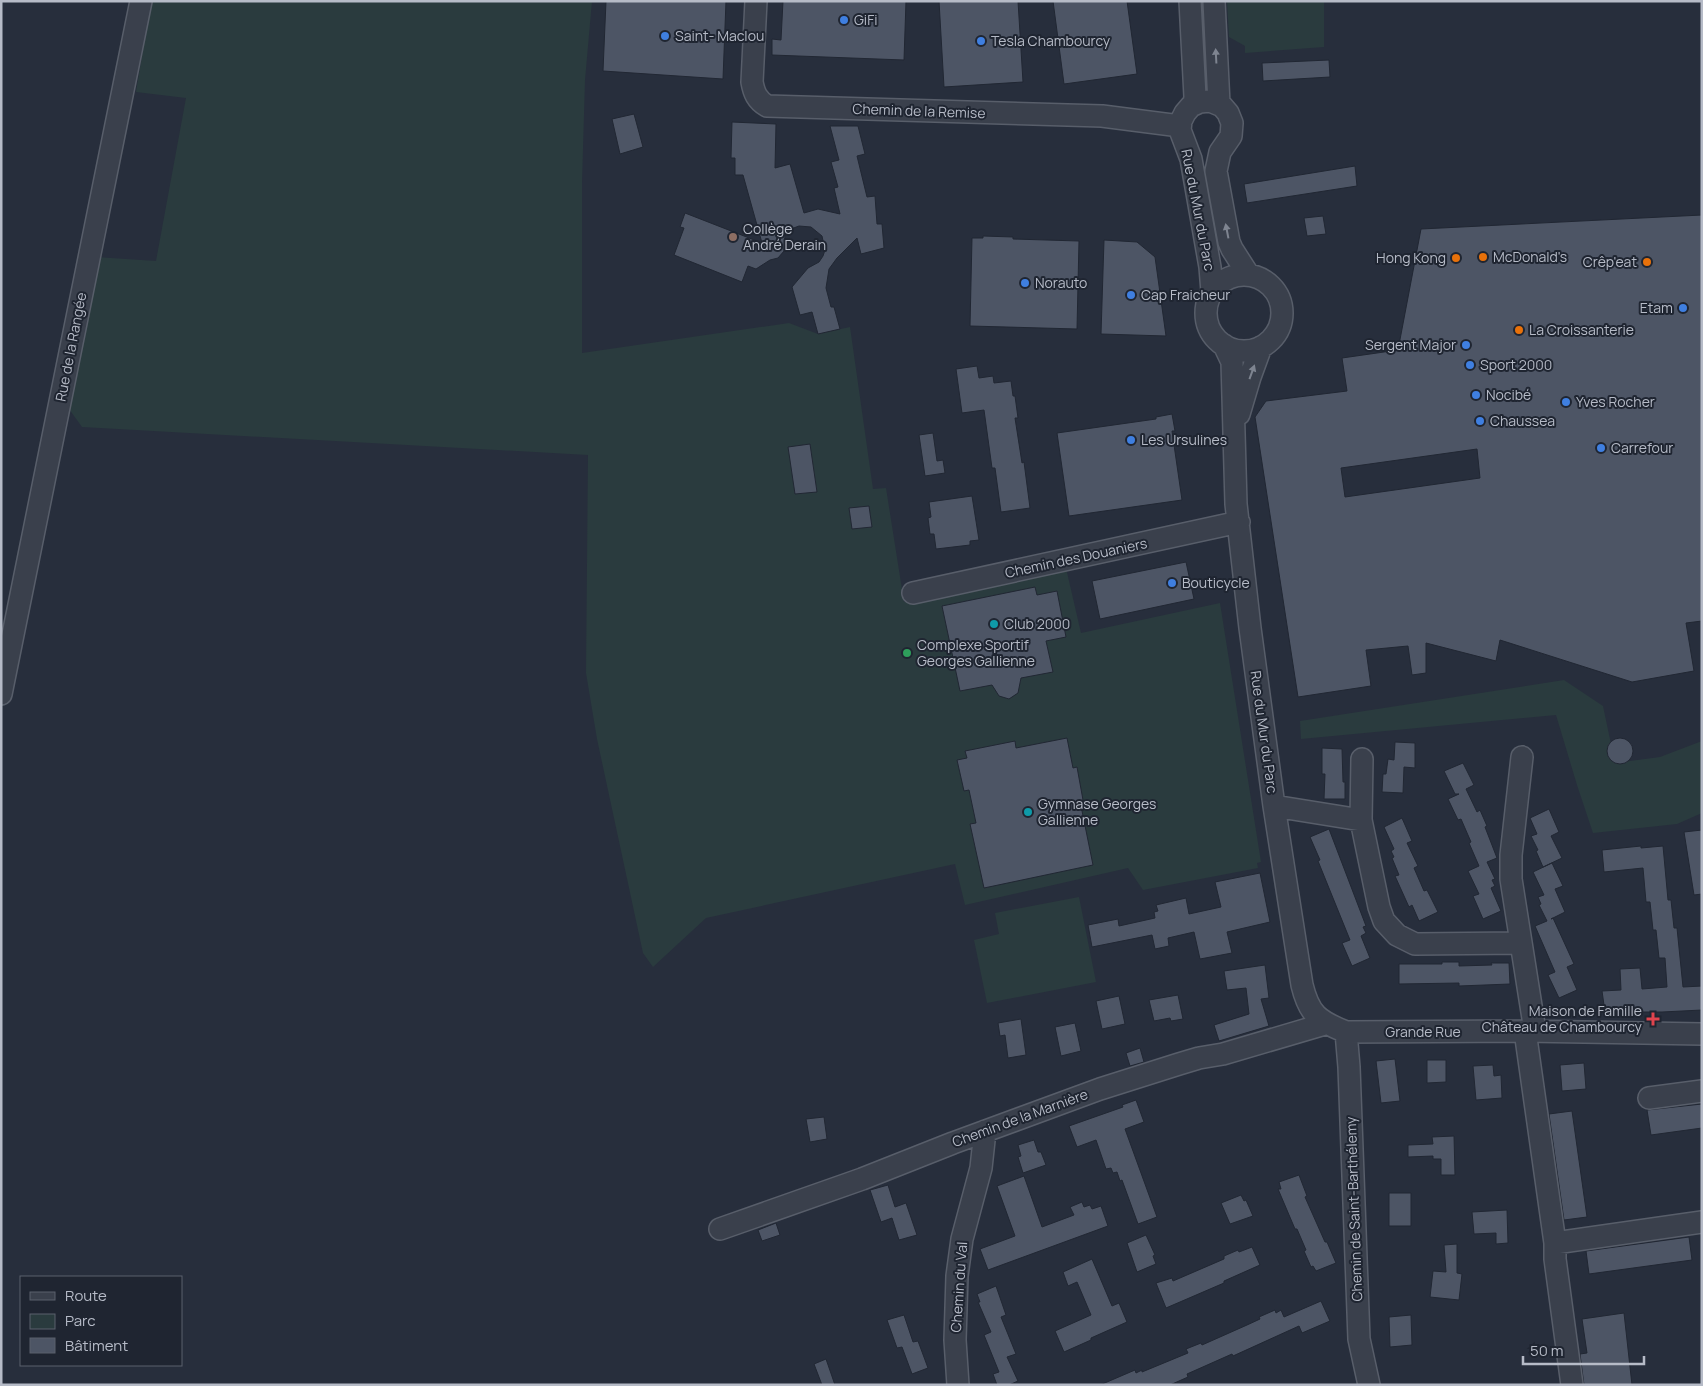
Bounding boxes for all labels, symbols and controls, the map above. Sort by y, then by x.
place label: GiFi [854,10,877,29]
marker: GiFi [838,14,850,26]
place label: Saint- Maclou [675,26,764,45]
marker: Saint- Maclou [659,30,671,42]
place label: Tesla Chambourcy [991,31,1111,50]
marker: Tesla Chambourcy [975,35,987,47]
one-way arrow [1212,47,1220,63]
street label: Chemin de la Remise [852,99,986,122]
street label: Rue du Mur du Parc [1177,147,1220,273]
place label: Collège André Derain [743,219,826,254]
one-way arrow [1223,222,1231,238]
marker: Collège André Derain [727,231,739,243]
place label: McDonald's [1493,247,1567,266]
place label: Hong Kong [1376,248,1446,267]
marker: McDonald's [1477,251,1489,263]
marker: Hong Kong [1450,252,1462,264]
place label: Crêp'eat [1583,252,1637,271]
marker: Crêp'eat [1641,256,1653,268]
place label: Norauto [1035,273,1087,292]
marker: Norauto [1019,277,1031,289]
place label: Cap Fraicheur [1141,285,1230,304]
marker: Cap Fraicheur [1125,289,1137,301]
street label: Rue de la Rangée [51,291,90,403]
place label: Etam [1640,298,1673,317]
marker: Etam [1677,302,1689,314]
place label: La Croissanterie [1529,320,1634,339]
marker: La Croissanterie [1513,324,1525,336]
place label: Sergent Major [1365,335,1456,354]
marker: Sergent Major [1460,339,1472,351]
place label: Sport 2000 [1480,355,1552,374]
marker: Sport 2000 [1464,359,1476,371]
one-way arrow [1248,364,1256,379]
place label: Nocibé [1486,385,1531,404]
marker: Nocibé [1470,389,1482,401]
place label: Yves Rocher [1576,392,1655,411]
marker: Yves Rocher [1560,396,1572,408]
place label: Chaussea [1490,411,1555,430]
marker: Chaussea [1474,415,1486,427]
place label: Les Ursulines [1141,430,1227,449]
marker: Les Ursulines [1125,434,1137,446]
place label: Carrefour [1611,438,1673,457]
marker: Carrefour [1595,442,1607,454]
street label: Chemin des Douaniers [1003,533,1149,582]
place label: Bouticycle [1182,573,1250,592]
marker: Bouticycle [1166,577,1178,589]
place label: Club 2000 [1004,614,1070,633]
marker: Club 2000 [988,618,1000,630]
place label: Complexe Sportif Georges Gallienne [917,635,1035,670]
marker: Complexe Sportif Georges Gallienne [901,647,913,659]
street label: Rue du Mur du Parc [1246,669,1283,795]
place label: Gymnase Georges Gallienne [1038,794,1156,829]
marker: Gymnase Georges Gallienne [1022,806,1034,818]
place label: Maison de Famille Château de Chambourcy [1482,1001,1643,1036]
marker: Maison de Famille Château de Chambourcy [1646,1012,1660,1026]
street label: Grande Rue [1385,1022,1461,1041]
street label: Chemin de la Marnière [949,1084,1090,1151]
street label: Chemin de Saint-Barthélemy [1341,1116,1366,1302]
street label: Chemin du Val [946,1241,971,1333]
legend [20,1276,182,1366]
text: Route [65,1285,107,1306]
text: Parc [65,1310,96,1331]
scale bar [1523,1334,1644,1366]
text: Bâtiment [65,1335,128,1356]
text: 50 m [1530,1340,1564,1361]

